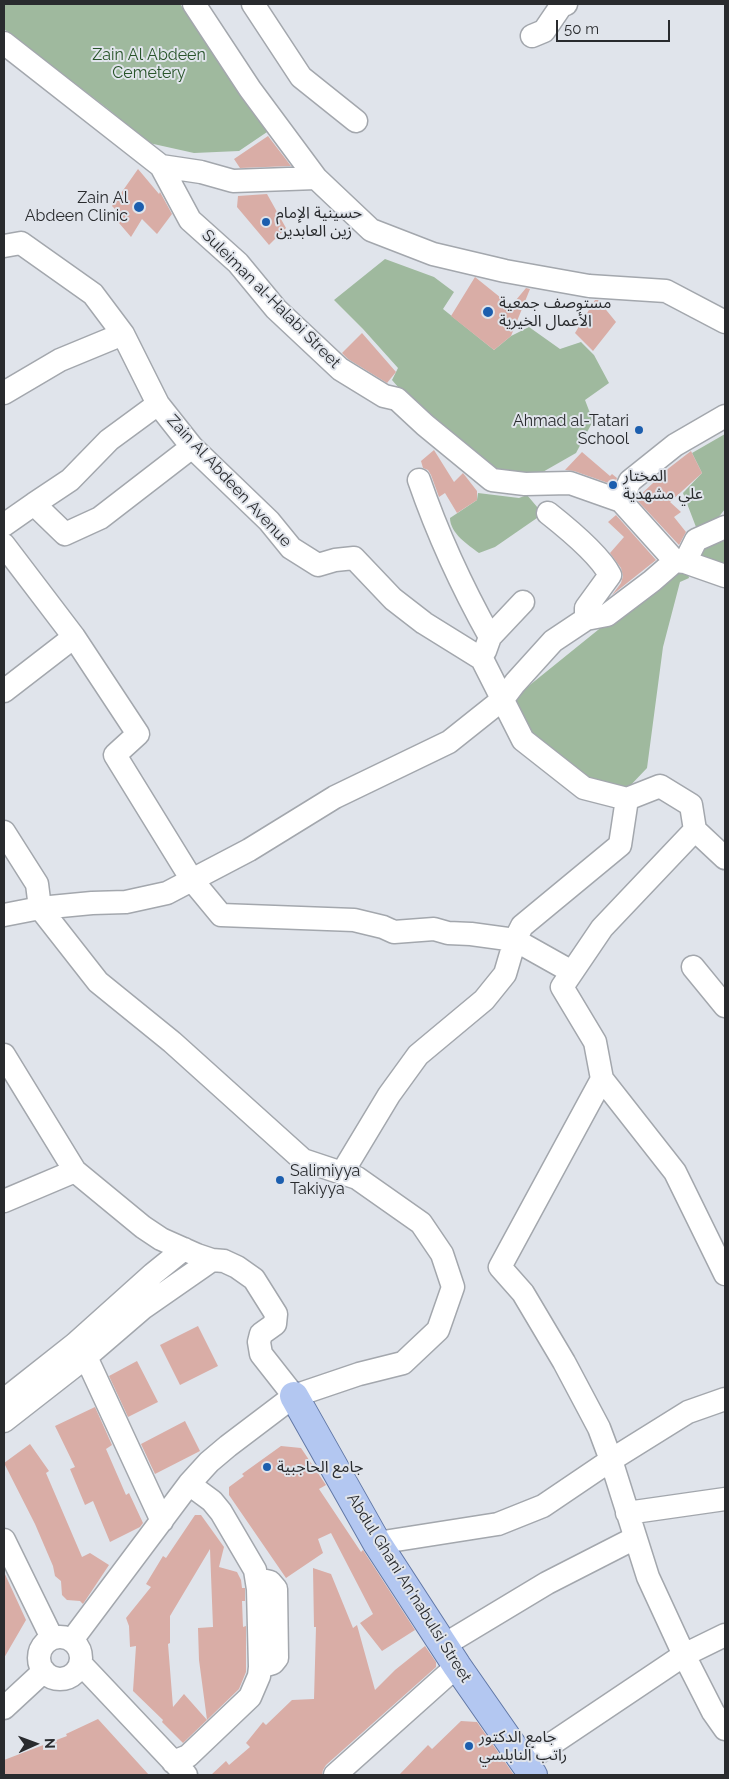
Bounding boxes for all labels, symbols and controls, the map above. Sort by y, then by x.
scale bar [559,10,673,42]
text: 50 m [564,20,599,38]
park label: Zain Al Abdeen Cemetery [92,45,206,83]
place label: Zain Al Abdeen Clinic [25,188,128,226]
marker: Zain Al Abdeen Clinic [132,200,146,214]
place label: حسينية الإمام زين العابدين [276,203,362,241]
marker: حسينية الإمام زين العابدين [260,216,272,228]
street label: Suleiman al-Halabi Street [198,226,344,372]
place label: مستوصف جمعية الأعمال الخيرية [499,293,611,331]
marker: مستوصف جمعية الأعمال الخيرية [481,305,495,319]
street label: Zain Al Abdeen Avenue [163,411,295,551]
place label: Ahmad al-Tatari School [513,411,629,449]
marker: Ahmad al-Tatari School [633,424,645,436]
place label: المختار علي مشهدية [623,466,703,504]
marker: المختار علي مشهدية [607,479,619,491]
place label: Salimiyya Takiyya [290,1161,360,1199]
marker: Salimiyya Takiyya [274,1174,286,1186]
place label: جامع الحاجبية [277,1457,364,1477]
marker: جامع الحاجبية [261,1461,273,1473]
street label: Abdul Ghani An'nabulsi Street [343,1490,475,1686]
north arrow [10,1719,60,1769]
place label: جامع الدكتور راتب النابلسي [479,1727,567,1765]
text: N [42,1738,58,1749]
marker: جامع الدكتور راتب النابلسي [463,1740,475,1752]

